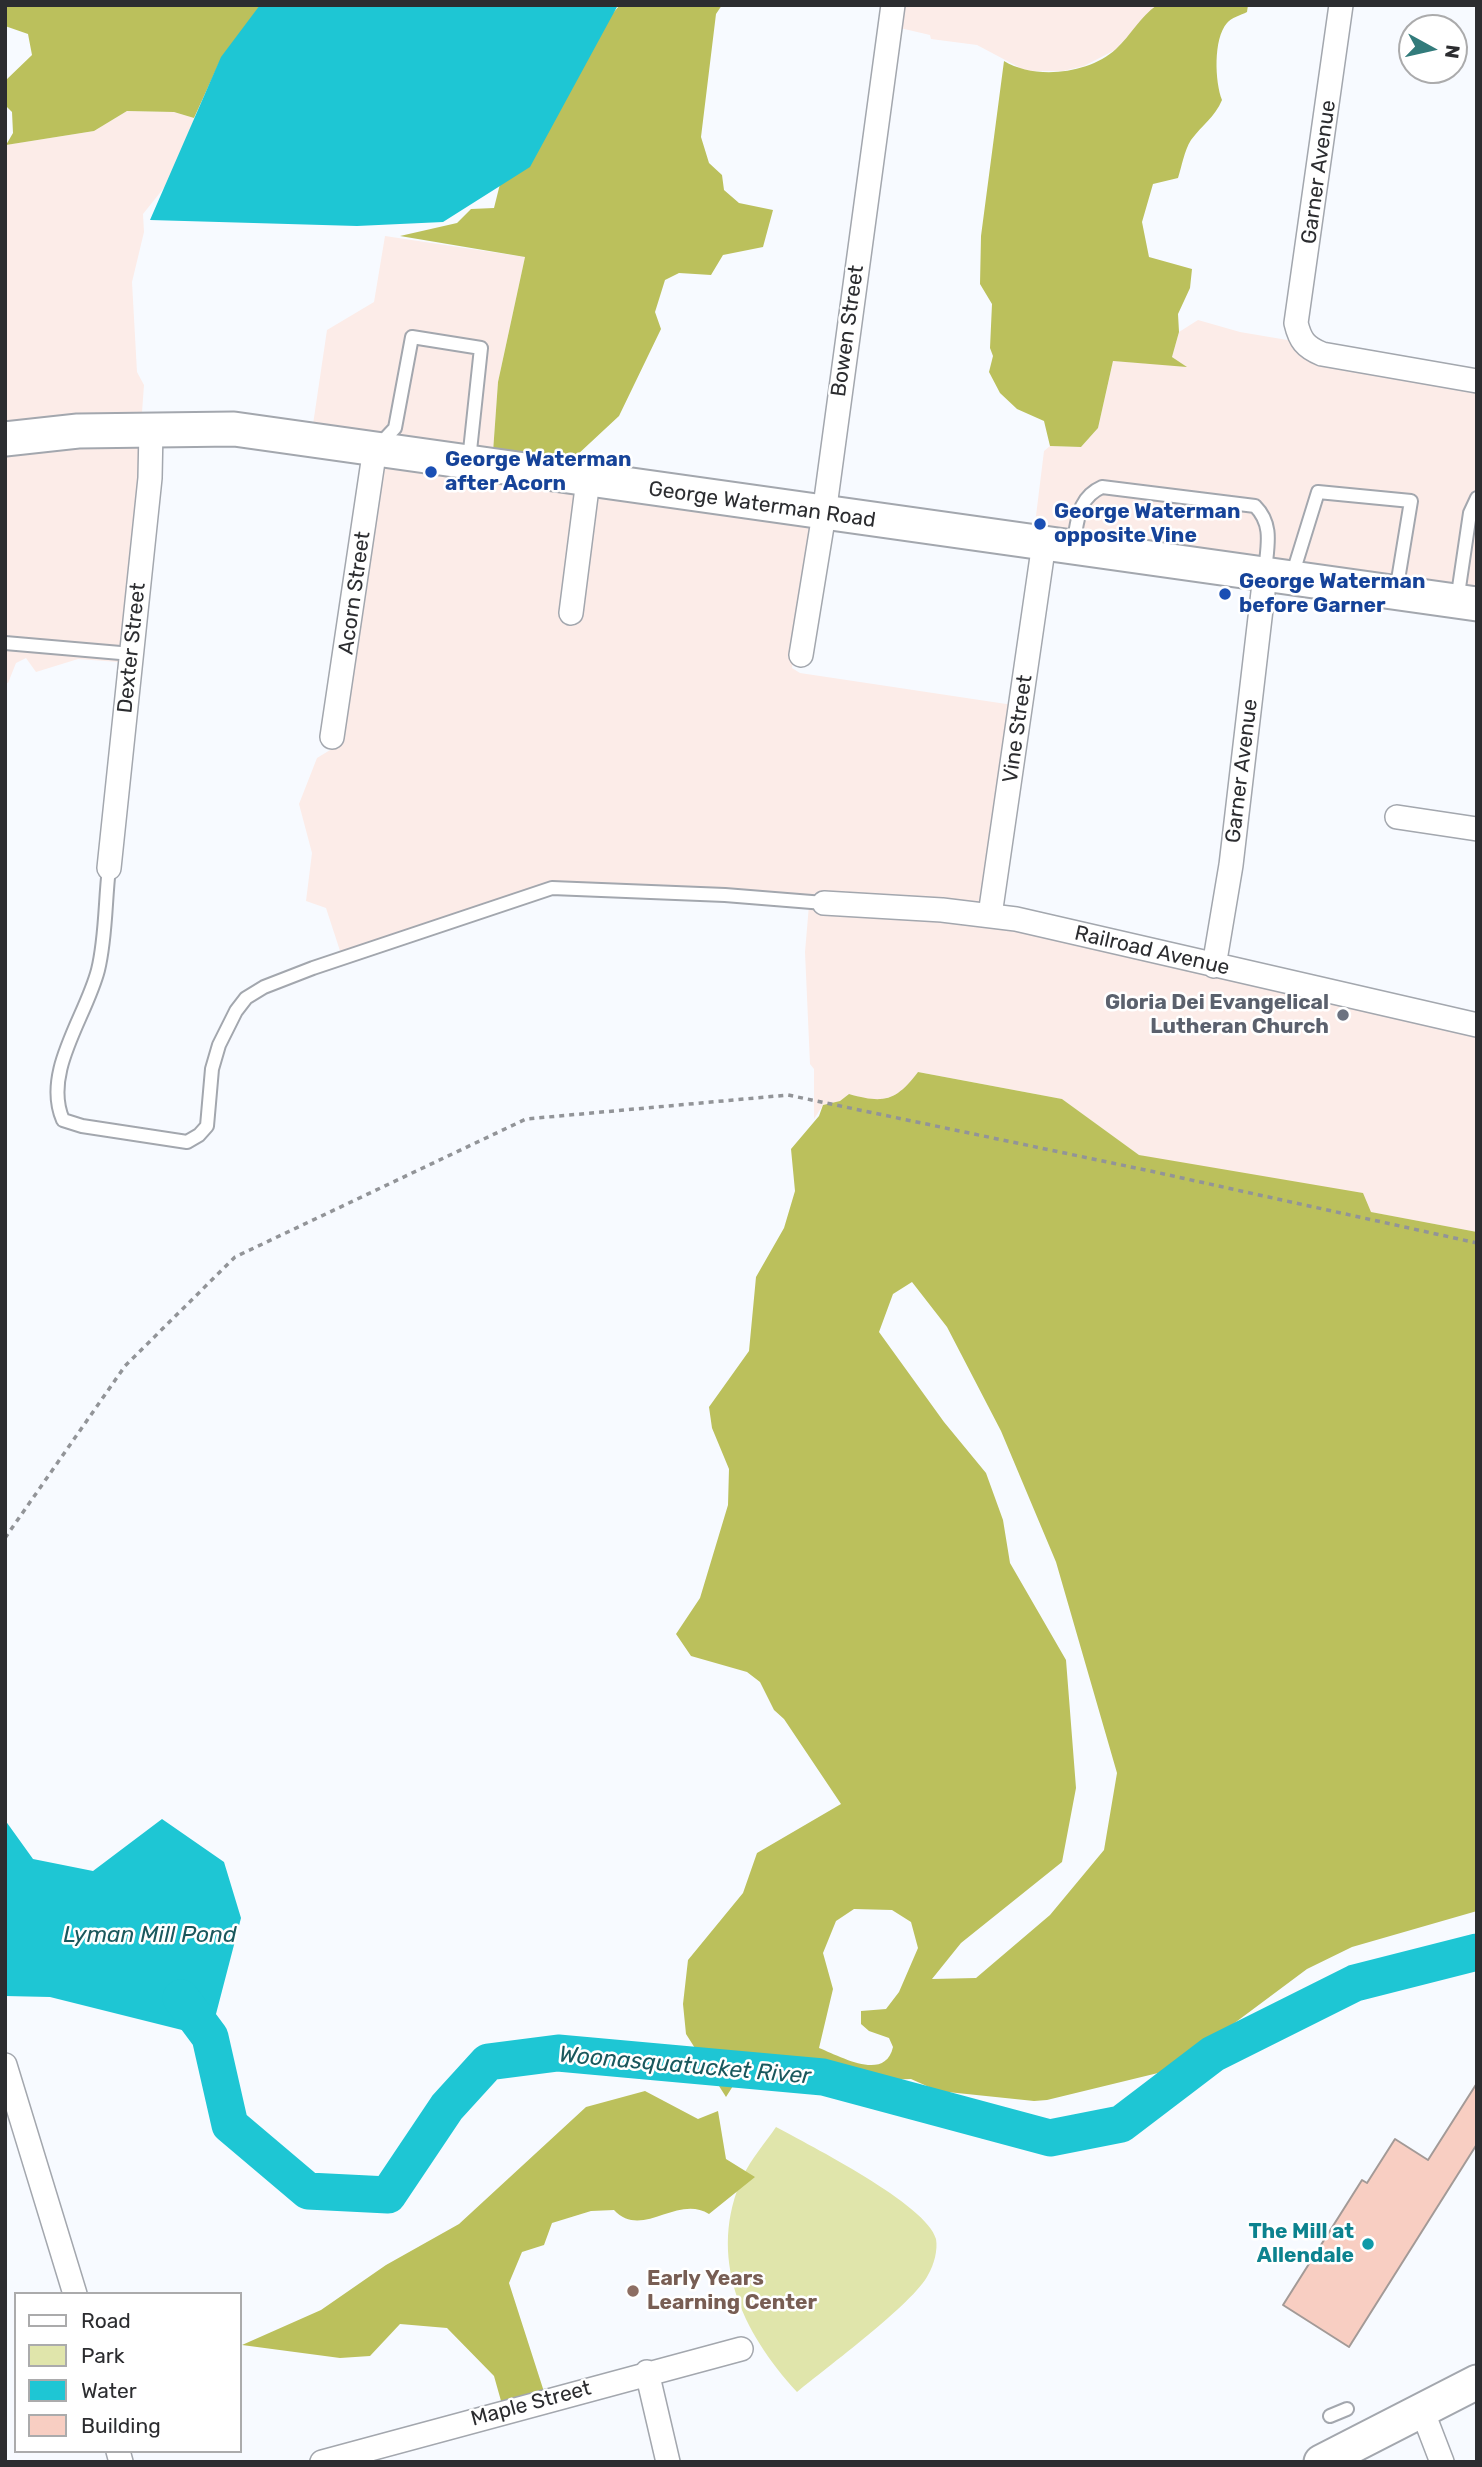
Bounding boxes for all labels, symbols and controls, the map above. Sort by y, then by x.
north arrow [1398,14,1468,84]
text: N [1440,43,1465,60]
street label: Garner Avenue [1296,98,1342,246]
street label: Bowen Street [826,264,870,398]
place label: George Waterman after Acorn [445,447,631,497]
marker: George Waterman after Acorn [423,464,439,480]
street label: George Waterman Road [647,477,877,533]
place label: George Waterman opposite Vine [1054,499,1240,549]
marker: George Waterman opposite Vine [1032,516,1048,532]
street label: Acorn Street [334,530,376,656]
place label: George Waterman before Garner [1239,569,1425,619]
street label: Dexter Street [113,581,151,715]
marker: George Waterman before Garner [1217,586,1233,602]
street label: Vine Street [998,673,1038,785]
street label: Garner Avenue [1221,697,1263,845]
street label: Railroad Avenue [1072,921,1232,981]
place label: Gloria Dei Evangelical Lutheran Church [1105,990,1329,1040]
marker: Gloria Dei Evangelical Lutheran Church [1335,1007,1351,1023]
water label: Lyman Mill Pond [63,1921,237,1949]
water label: Woonasquatucket River [558,2041,812,2091]
place label: The Mill at Allendale [1249,2219,1354,2269]
marker: The Mill at Allendale [1360,2236,1376,2252]
place label: Early Years Learning Center [647,2266,817,2316]
marker: Early Years Learning Center [625,2283,641,2299]
legend [14,2292,242,2453]
text: Road [81,2308,131,2333]
text: Park [81,2343,125,2368]
street label: Maple Street [468,2376,594,2432]
text: Water [81,2378,137,2403]
text: Building [81,2413,161,2438]

